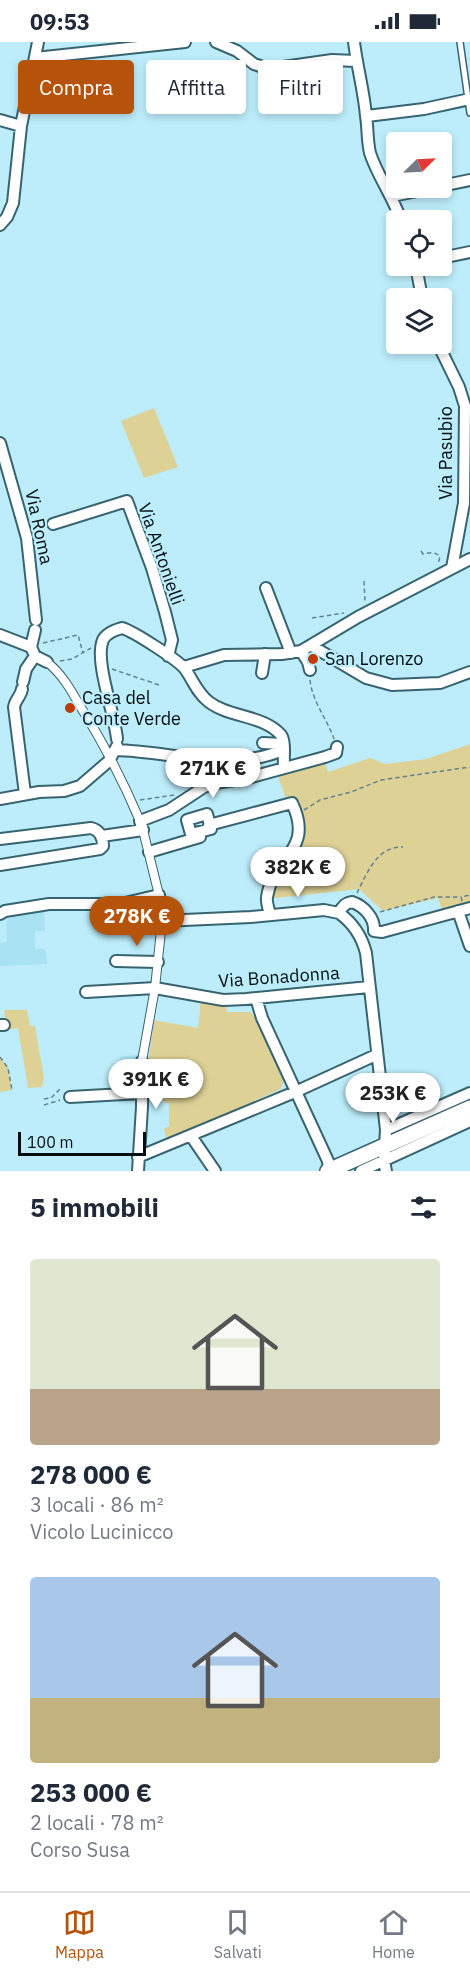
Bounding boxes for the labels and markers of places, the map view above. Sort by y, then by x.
place label: San Lorenzo [325,647,423,670]
marker: San Lorenzo [306,652,320,666]
place label: Casa del Conte Verde [82,686,181,730]
marker: Casa del Conte Verde [63,701,77,715]
pin: 271K € [164,748,262,799]
pin: 382K € [249,847,347,898]
pin: 278K € [88,896,186,947]
pin: 391K € [107,1059,205,1110]
pin: 253K € [344,1073,442,1124]

